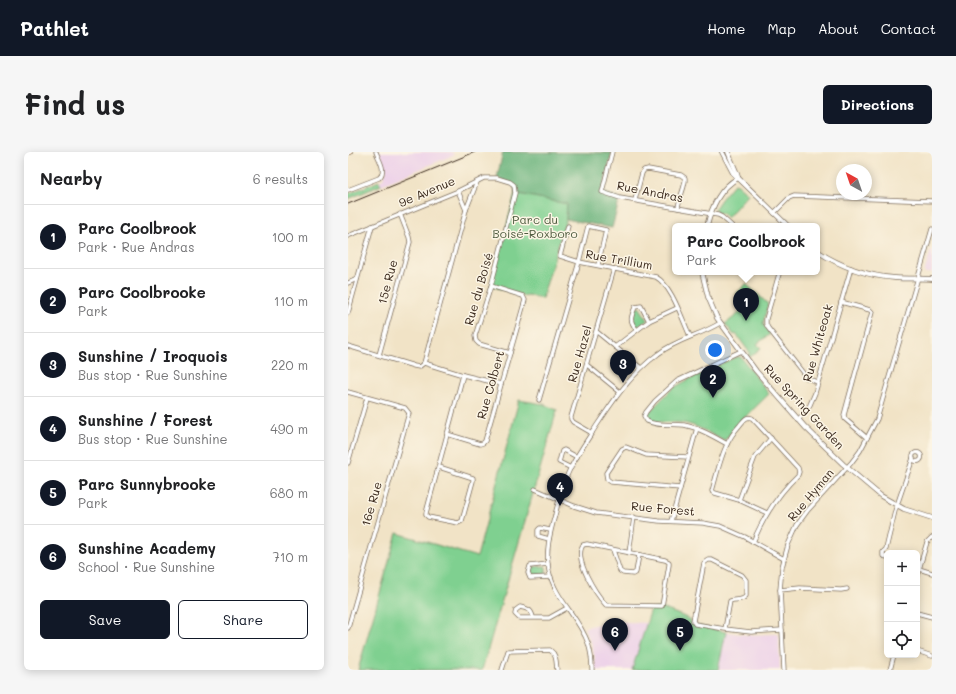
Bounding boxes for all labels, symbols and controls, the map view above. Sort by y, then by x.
text: Pathlet [20,16,89,41]
text: Home [707,19,745,38]
text: Map [767,19,796,38]
text: About [818,19,859,38]
text: Contact [881,19,936,38]
button: Directions [823,85,932,124]
text: Find us [24,86,125,122]
north arrow [836,164,872,200]
text: Nearby [40,167,102,189]
text: 6 results [253,170,308,187]
street label: 9e Avenue [396,172,457,210]
street label: Rue Andras [616,177,685,205]
park label: Parc du Boisé-Roxboro [492,211,578,241]
text: Parc Coolbrook [78,218,197,238]
popup [672,223,820,275]
text: 1 [50,228,56,245]
text: 100 m [272,228,308,245]
text: Parc Coolbrook [687,231,805,251]
text: Park · Rue Andras [78,238,195,255]
street label: Rue Trillium [584,245,654,273]
street label: Rue du Boisé [460,250,496,327]
text: Park [687,251,716,268]
street label: 15e Rue [373,258,401,306]
text: Parc Coolbrooke [78,282,206,302]
pin: 1 [733,288,759,321]
text: 2 [49,292,57,309]
text: 110 m [274,292,308,309]
text: Park [78,302,107,319]
street label: Rue Whiteoak [798,302,836,383]
street label: Rue Hazel [563,323,595,384]
your location [705,340,725,360]
text: Sunshine / Iroquois [78,346,228,366]
street label: Rue Colbert [473,349,507,421]
pin: 3 [610,350,636,383]
text: 3 [49,356,57,373]
text: 220 m [271,356,308,373]
street label: Rue Spring Garden [761,360,848,452]
pin: 2 [700,365,726,398]
text: Bus stop · Rue Sunshine [78,366,228,383]
text: Sunshine / Forest [78,410,213,430]
text: 4 [49,420,57,437]
text: 490 m [270,420,308,437]
text: Bus stop · Rue Sunshine [78,430,228,447]
street label: Rue Hyman [784,465,837,524]
pin: 4 [547,473,573,506]
text: Parc Sunnybrooke [78,474,216,494]
street label: 16e Rue [357,480,385,528]
text: 5 [49,484,57,501]
text: 680 m [270,484,308,501]
text: Park [78,494,107,511]
street label: Rue Forest [631,497,696,519]
text: Sunshine Academy [78,538,216,558]
text: 6 [49,548,57,565]
text: 710 m [272,548,308,565]
map controls [884,550,920,658]
button: + [884,550,920,586]
text: School · Rue Sunshine [78,558,215,575]
button: − [884,586,920,622]
button: Save [40,600,170,639]
button: Share [178,600,308,639]
pin: 6 [602,618,628,651]
pin: 5 [667,618,693,651]
button: locate [884,622,920,658]

